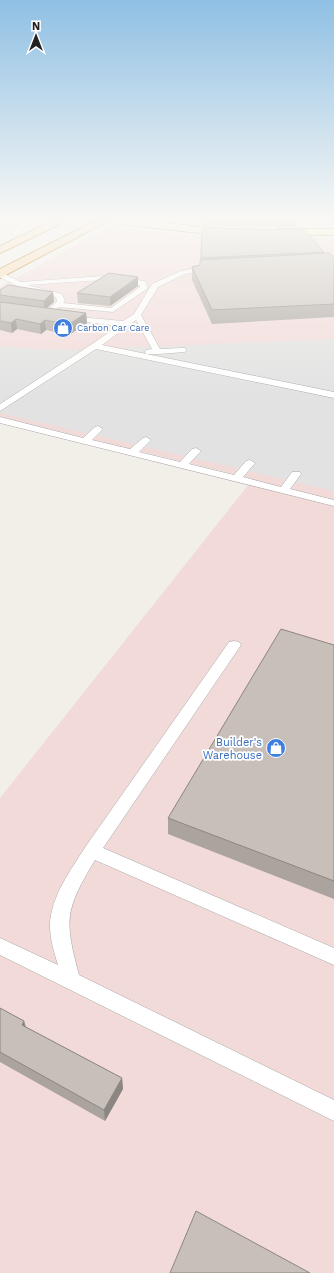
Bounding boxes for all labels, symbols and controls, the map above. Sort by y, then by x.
north arrow [16,16,56,56]
text: N [32,20,40,33]
shop icon: Carbon Car Care [52,317,74,339]
place label: Carbon Car Care [77,323,149,333]
place label: Builder's Warehouse [203,736,262,762]
shop icon: Builder's Warehouse [265,737,287,759]

